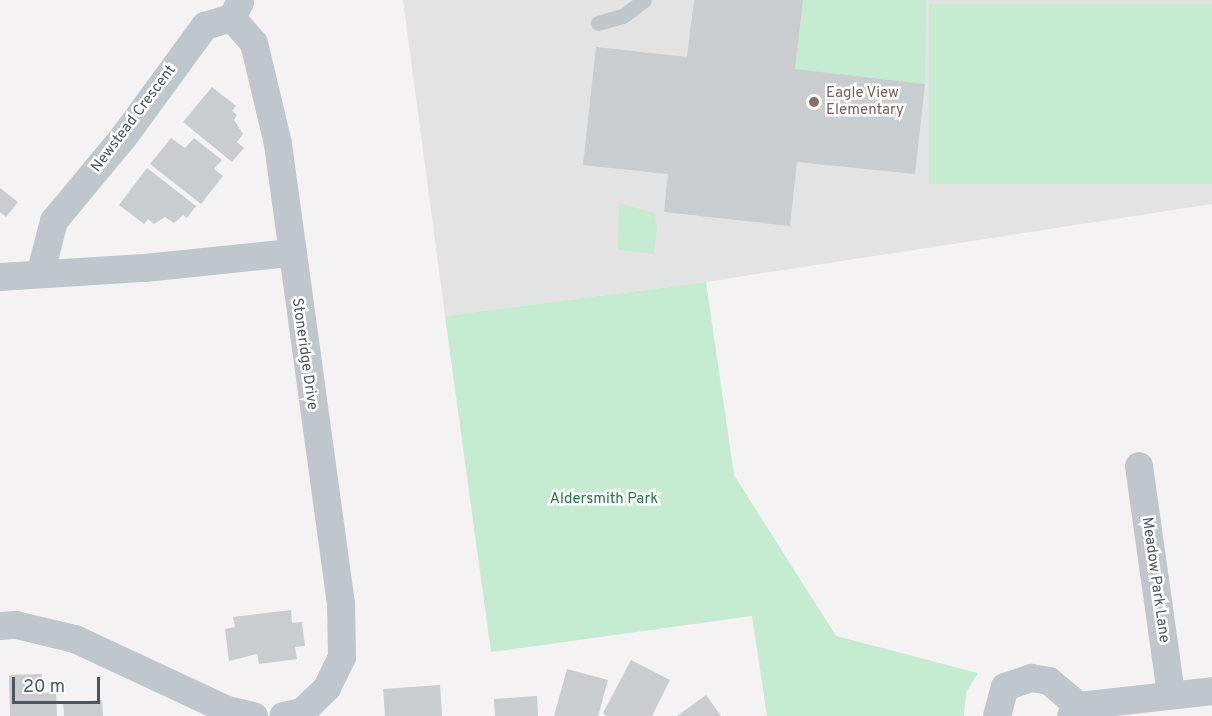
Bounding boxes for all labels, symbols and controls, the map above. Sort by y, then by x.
street label: Newstead Crescent [88,62,180,176]
place label: Eagle View Elementary [826,84,904,119]
marker: Eagle View Elementary [807,95,821,109]
street label: Stoneridge Drive [287,297,321,411]
park label: Aldersmith Park [550,491,658,509]
street label: Meadow Park Lane [1137,516,1173,644]
scale bar [15,665,104,703]
text: 20 m [23,676,65,699]

